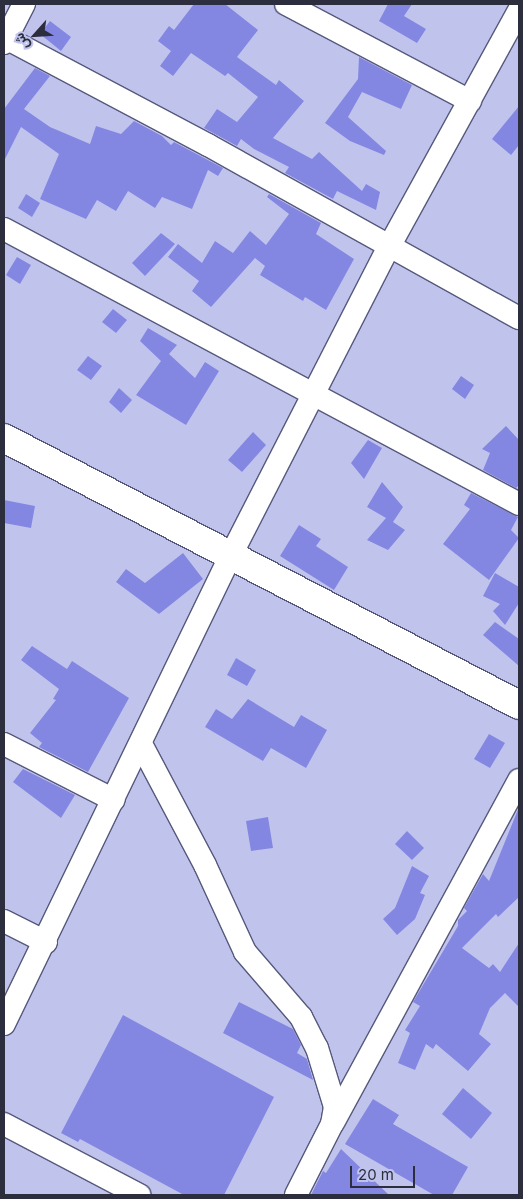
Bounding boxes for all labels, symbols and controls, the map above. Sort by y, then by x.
north arrow [10,10,60,60]
text: ش [10,31,32,53]
scale bar [353,1156,418,1188]
text: 20 m [358,1165,394,1184]

